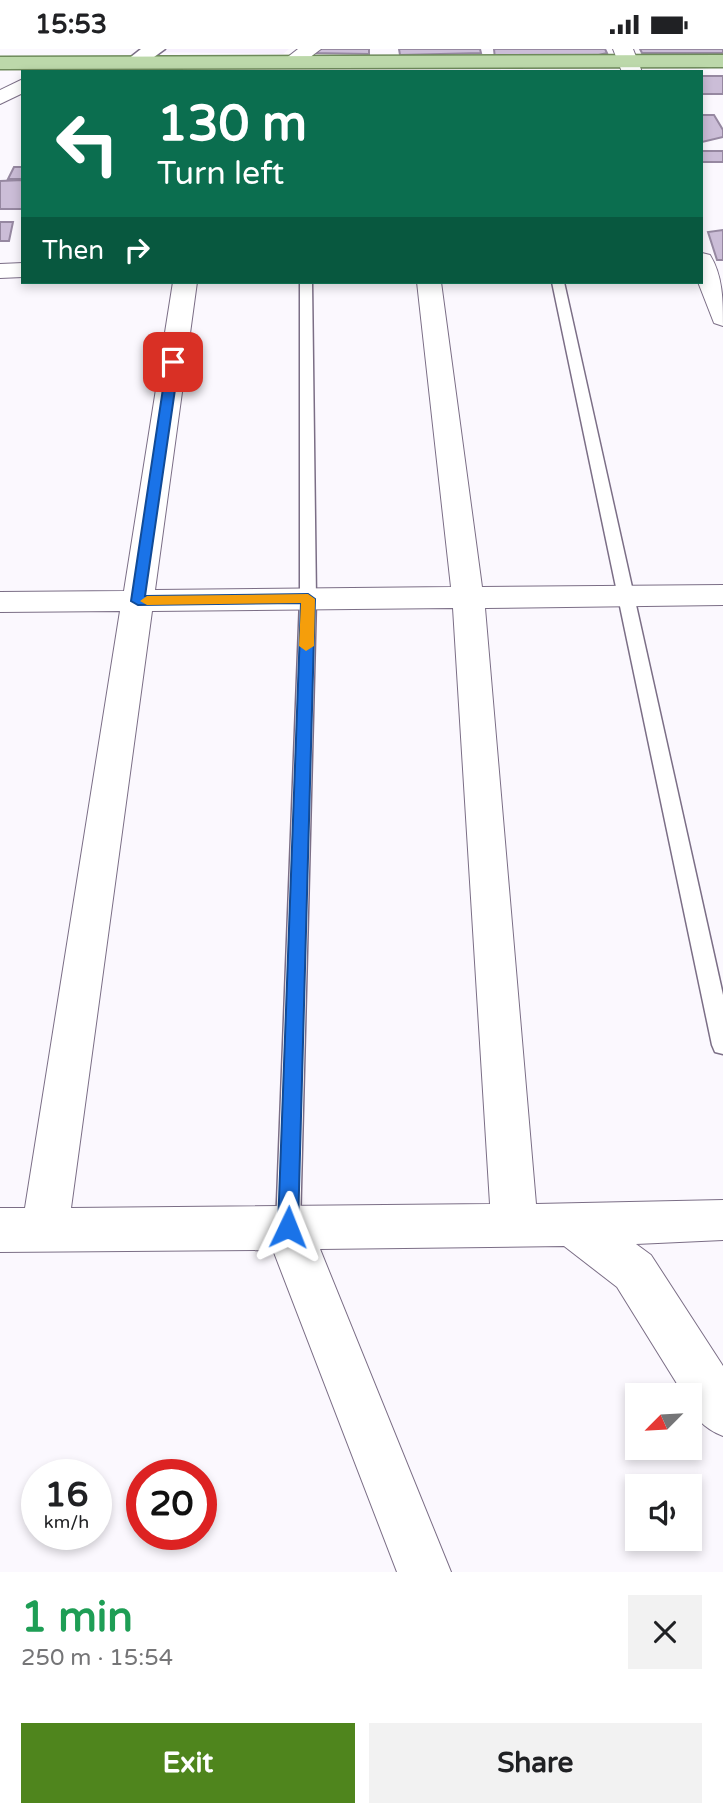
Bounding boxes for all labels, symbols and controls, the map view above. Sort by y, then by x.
text: 15:53 [35,9,107,40]
text: 130 m [157,95,307,154]
icon: left [42,98,133,189]
text: Turn left [157,155,284,193]
icon: right [118,231,156,269]
text: Then [42,235,104,266]
pin [143,332,203,392]
icon: arrive [154,343,192,381]
position arrow [251,1190,325,1264]
north arrow [625,1383,702,1459]
map controls [625,1383,702,1551]
speed limit sign: 20 [126,1459,217,1550]
text: 16 [45,1474,88,1516]
button: sound [625,1474,702,1551]
text: km/h [44,1511,89,1533]
text: 1 min [21,1592,133,1643]
button: close [628,1595,702,1669]
text: 250 m · 15:54 [21,1644,173,1672]
button: Exit [21,1723,355,1803]
button: Share [369,1723,702,1803]

